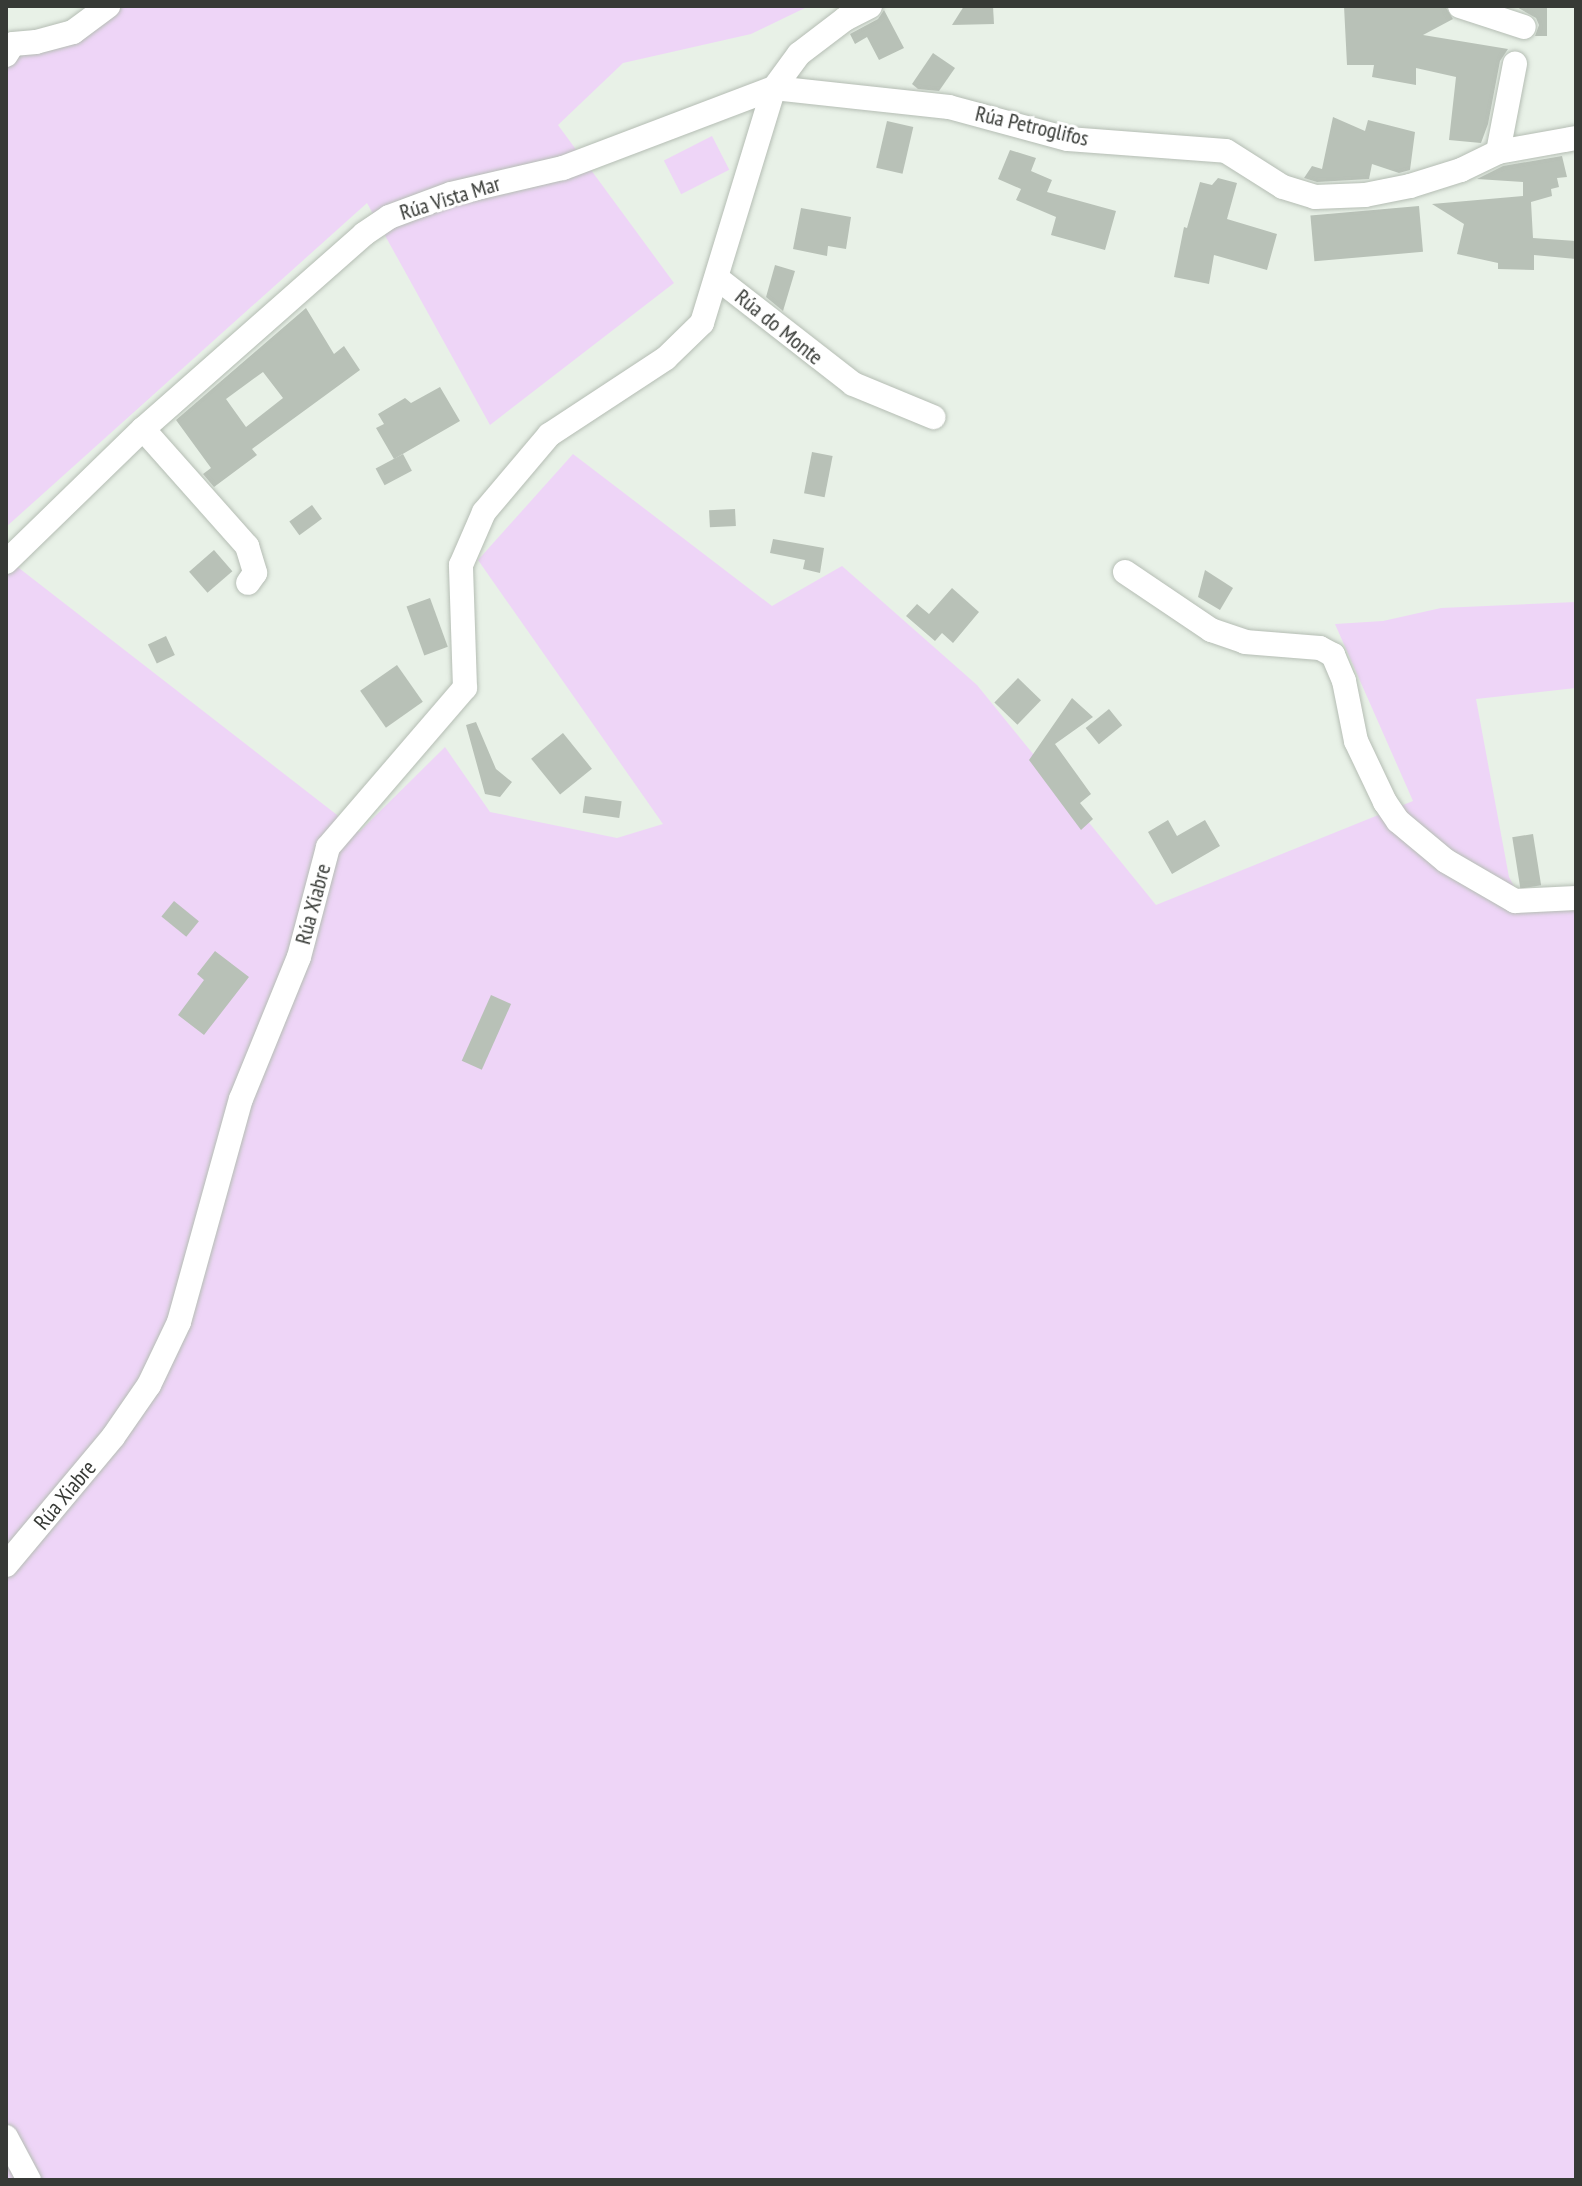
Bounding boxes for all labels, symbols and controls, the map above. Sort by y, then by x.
street label: Rúa Petroglifos [973,100,1091,152]
street label: Rúa Vista Mar [396,170,504,226]
street label: Rúa do Monte [730,284,828,370]
street label: Rúa Xiabre [290,861,336,947]
street label: Rúa Xiabre [28,1455,102,1535]

